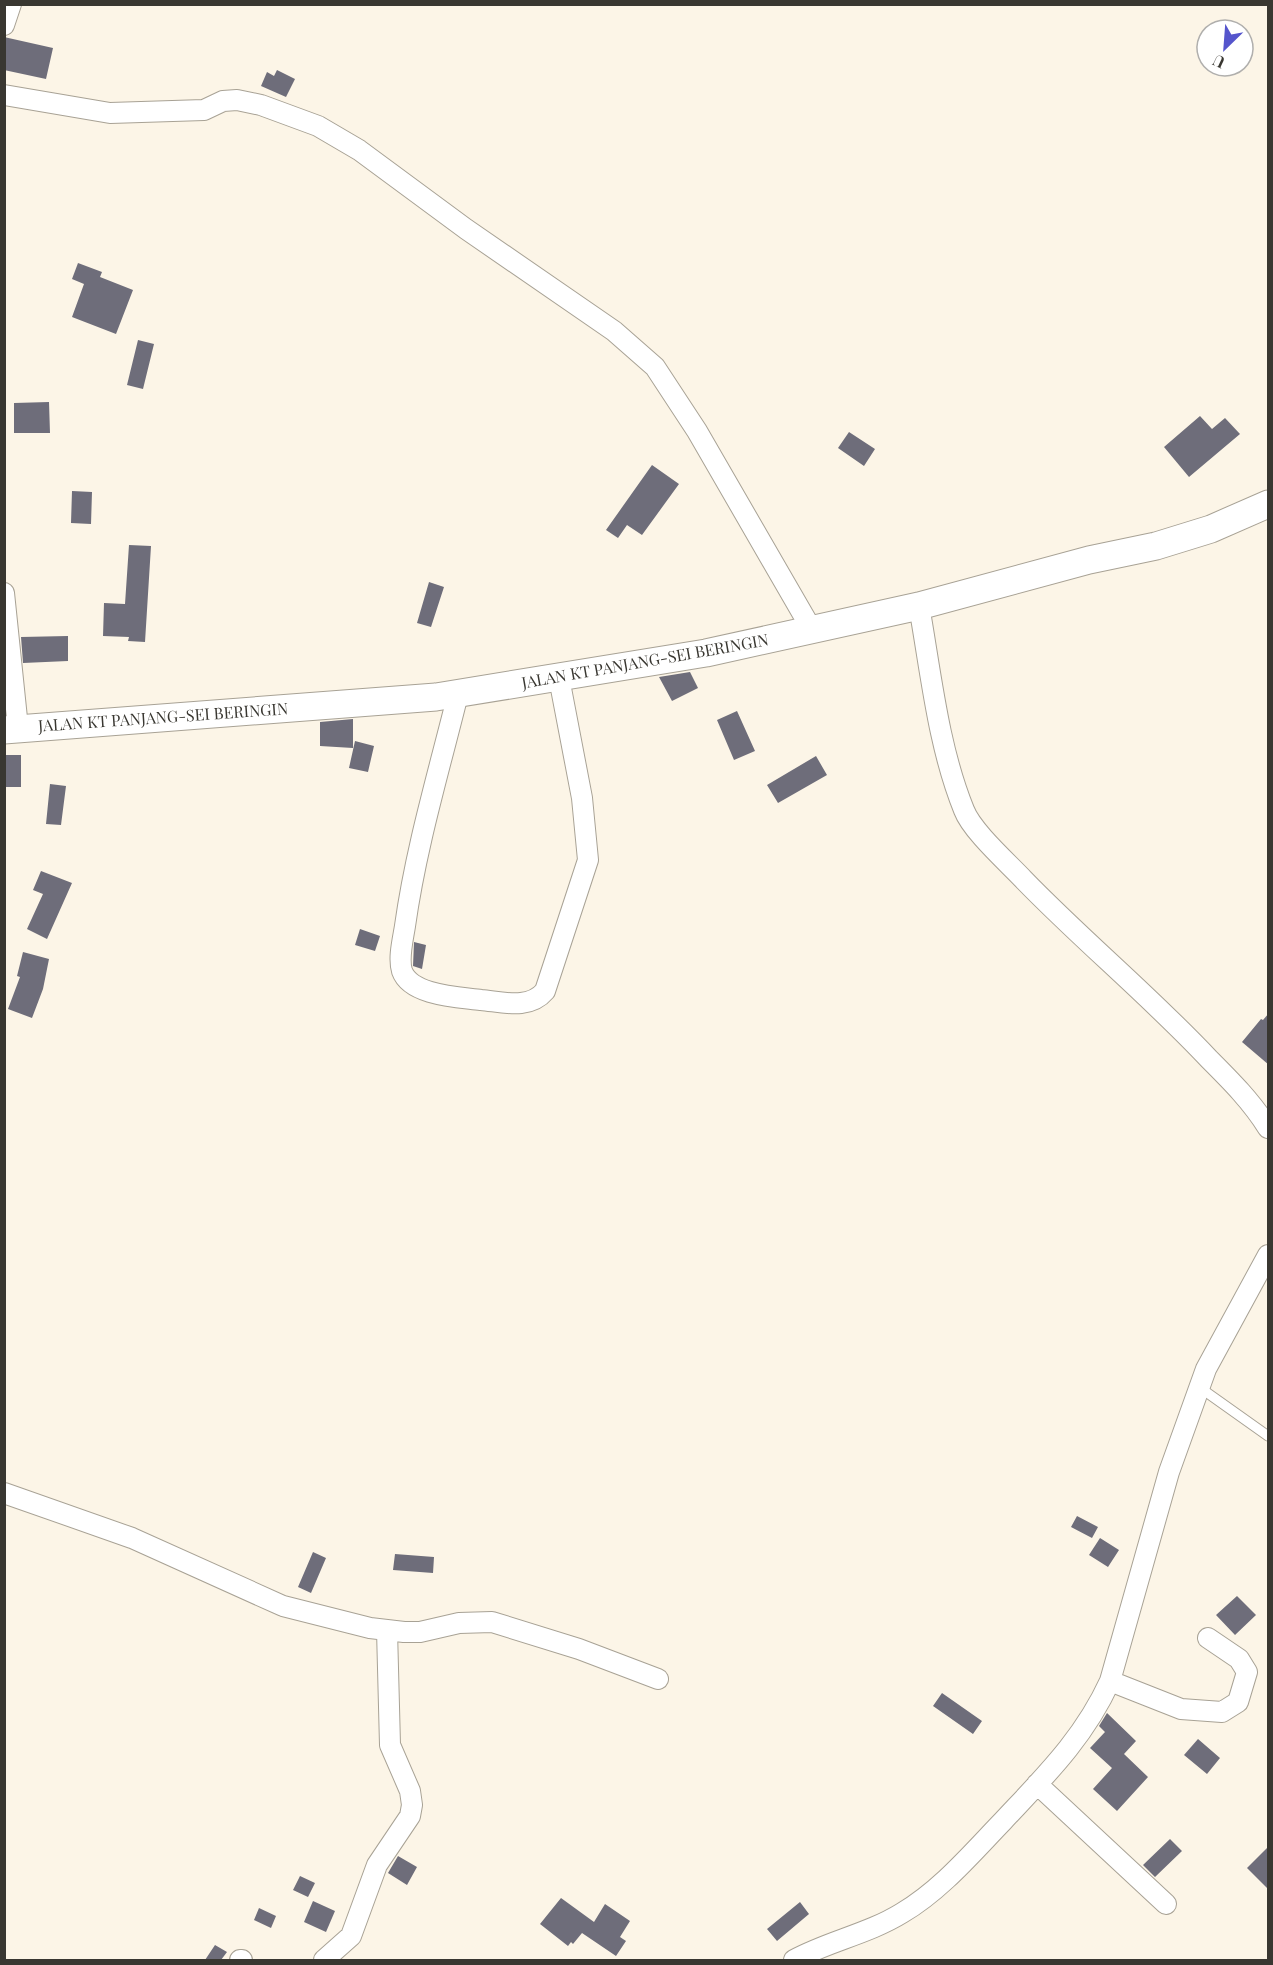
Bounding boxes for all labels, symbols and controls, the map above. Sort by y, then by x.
north arrow [1195,18,1255,78]
text: U [1209,50,1228,74]
street label: JALAN KT PANJANG-SEI BERINGIN [519,628,770,693]
street label: JALAN KT PANJANG-SEI BERINGIN [36,697,289,736]

